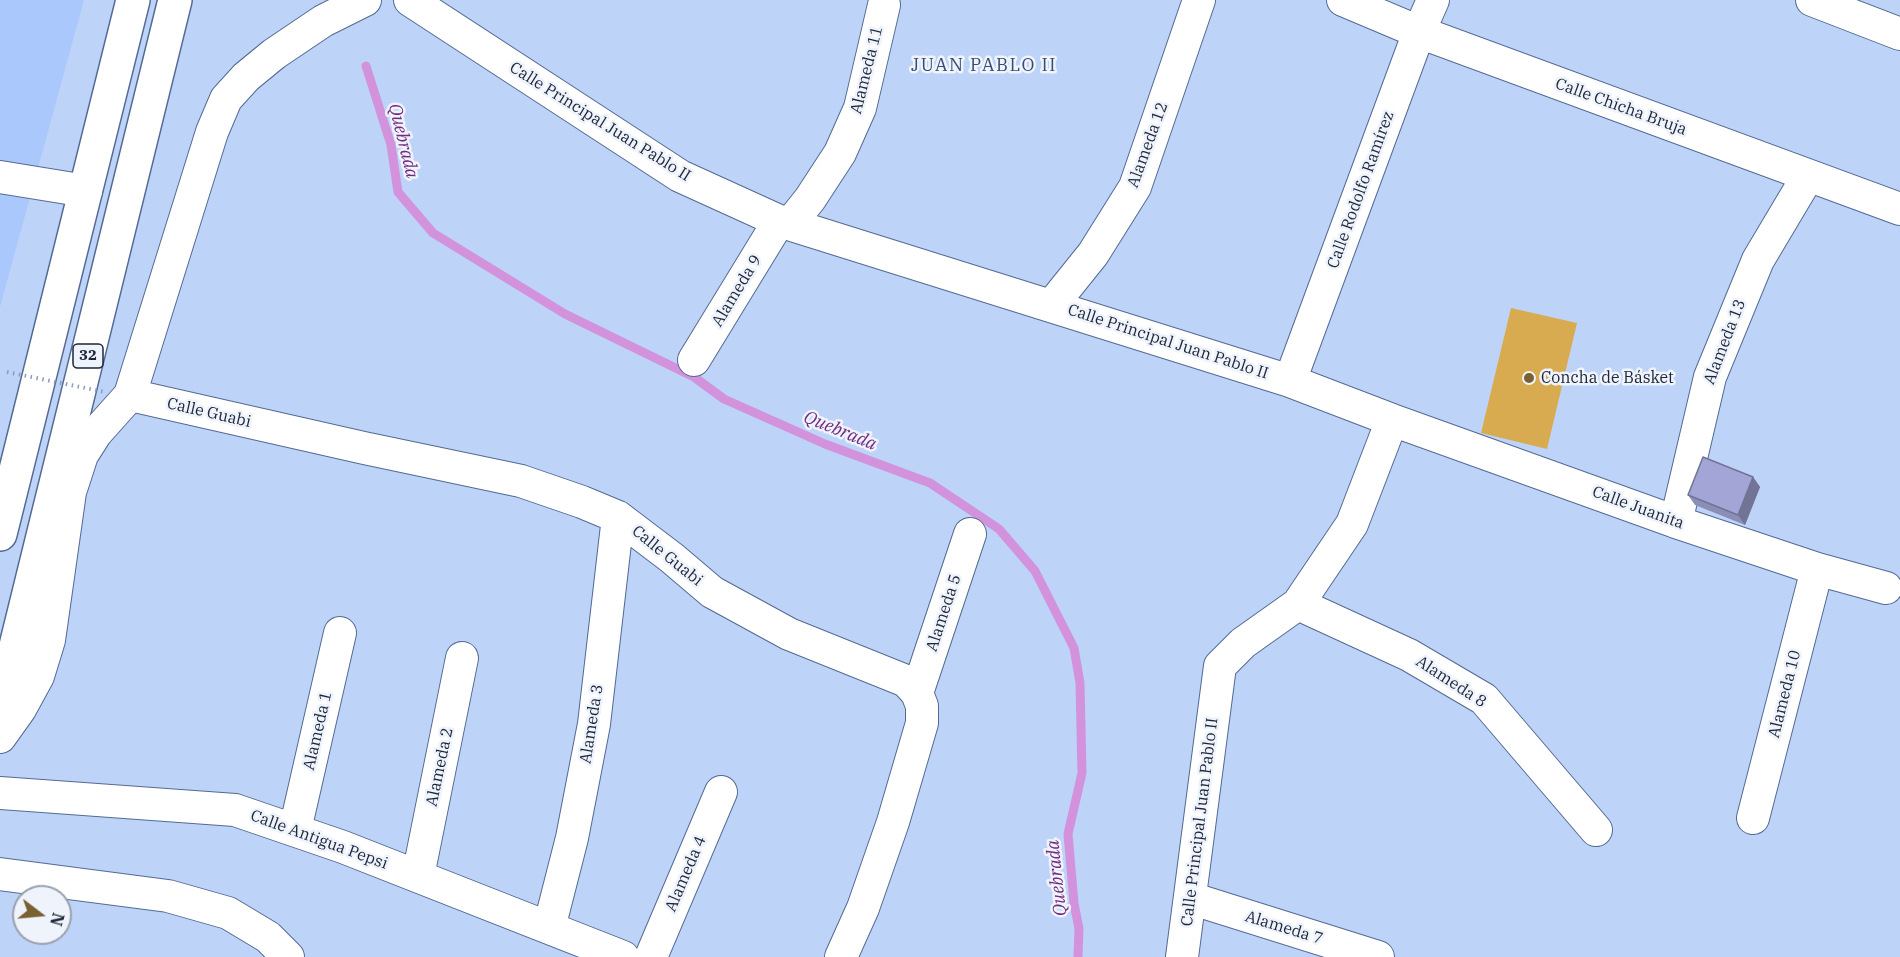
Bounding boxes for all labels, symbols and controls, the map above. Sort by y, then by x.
street label: Alameda 11 [847,24,887,116]
district label: JUAN PABLO II [911,55,1057,77]
street label: Calle Principal Juan Pablo II [506,58,694,186]
street label: Calle Chicha Bruja [1553,74,1689,140]
street label: Alameda 12 [1124,100,1172,190]
water label: Quebrada [383,101,423,181]
street label: Calle Rodolfo Ramírez [1324,109,1398,271]
street label: Alameda 9 [708,252,766,330]
street label: Alameda 13 [1700,297,1750,387]
street label: Calle Principal Juan Pablo II [1065,300,1271,384]
road number: 32 [73,344,103,368]
place label: Concha de Básket [1541,368,1674,388]
marker: Concha de Básket [1522,371,1536,385]
street label: Calle Guabi [165,394,253,432]
water label: Quebrada [800,407,880,455]
street label: Calle Juanita [1589,482,1687,534]
street label: Calle Guabi [628,522,706,590]
street label: Alameda 5 [922,572,966,654]
street label: Alameda 10 [1765,648,1805,740]
street label: Alameda 8 [1412,652,1490,712]
street label: Alameda 3 [576,683,608,765]
street label: Alameda 1 [300,690,336,772]
street label: Calle Principal Juan Pablo II [1178,717,1222,927]
street label: Alameda 2 [422,726,458,808]
street label: Calle Antigua Pepsi [248,806,390,874]
street label: Alameda 4 [662,833,710,915]
water label: Quebrada [1042,839,1072,917]
north arrow [12,885,72,945]
street label: Alameda 7 [1243,907,1325,949]
text: N [46,911,69,928]

